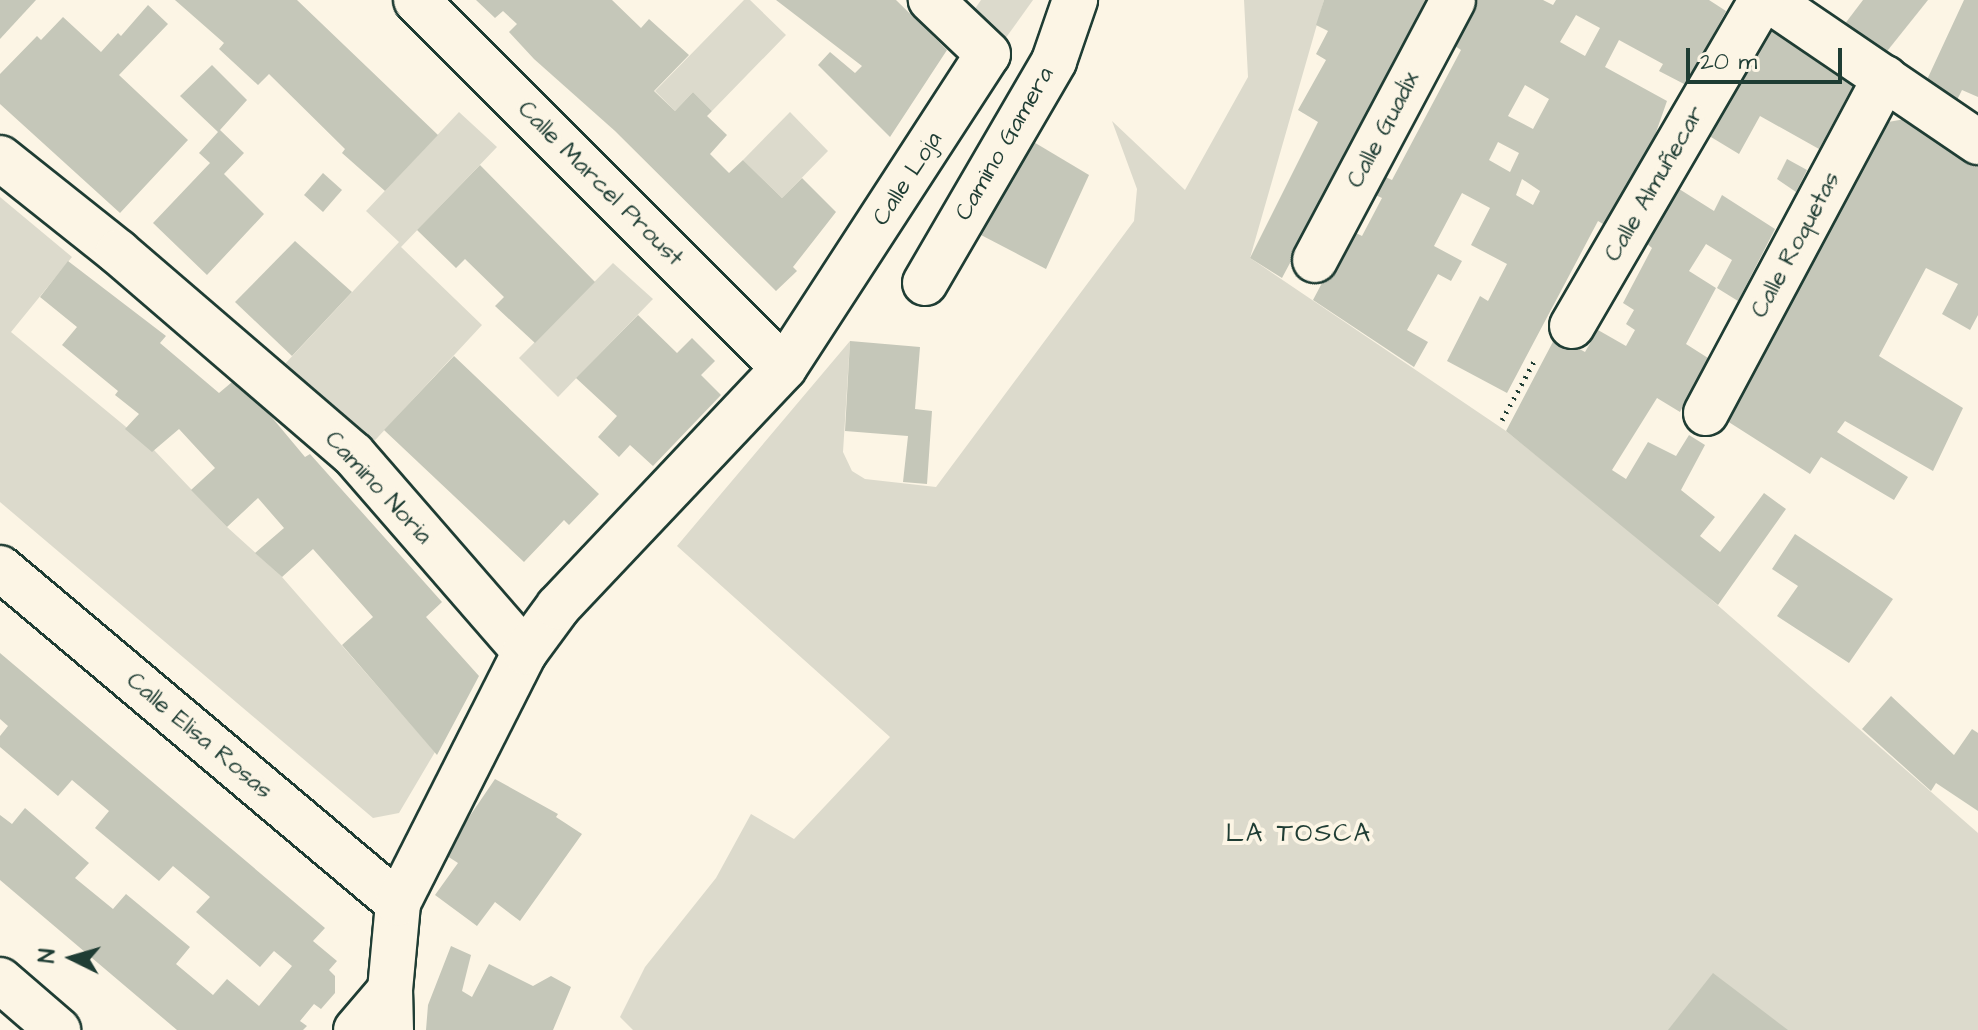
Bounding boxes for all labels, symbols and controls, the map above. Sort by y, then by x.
scale bar [1690,32,1846,82]
text: 20 m [1700,45,1757,79]
street label: Camino Gamera [949,62,1061,226]
street label: Calle Guadix [1341,67,1427,193]
street label: Calle Marcel Proust [511,95,689,273]
street label: Calle Almuñecar [1599,101,1711,267]
street label: Calle Loja [867,127,949,231]
street label: Calle Roquetas [1745,167,1847,323]
street label: Camino Noria [318,425,438,551]
street label: Calle Elisa Rosas [120,667,278,805]
district label: LA TOSCA [1226,818,1372,850]
north arrow [32,918,112,998]
text: N [32,948,64,964]

